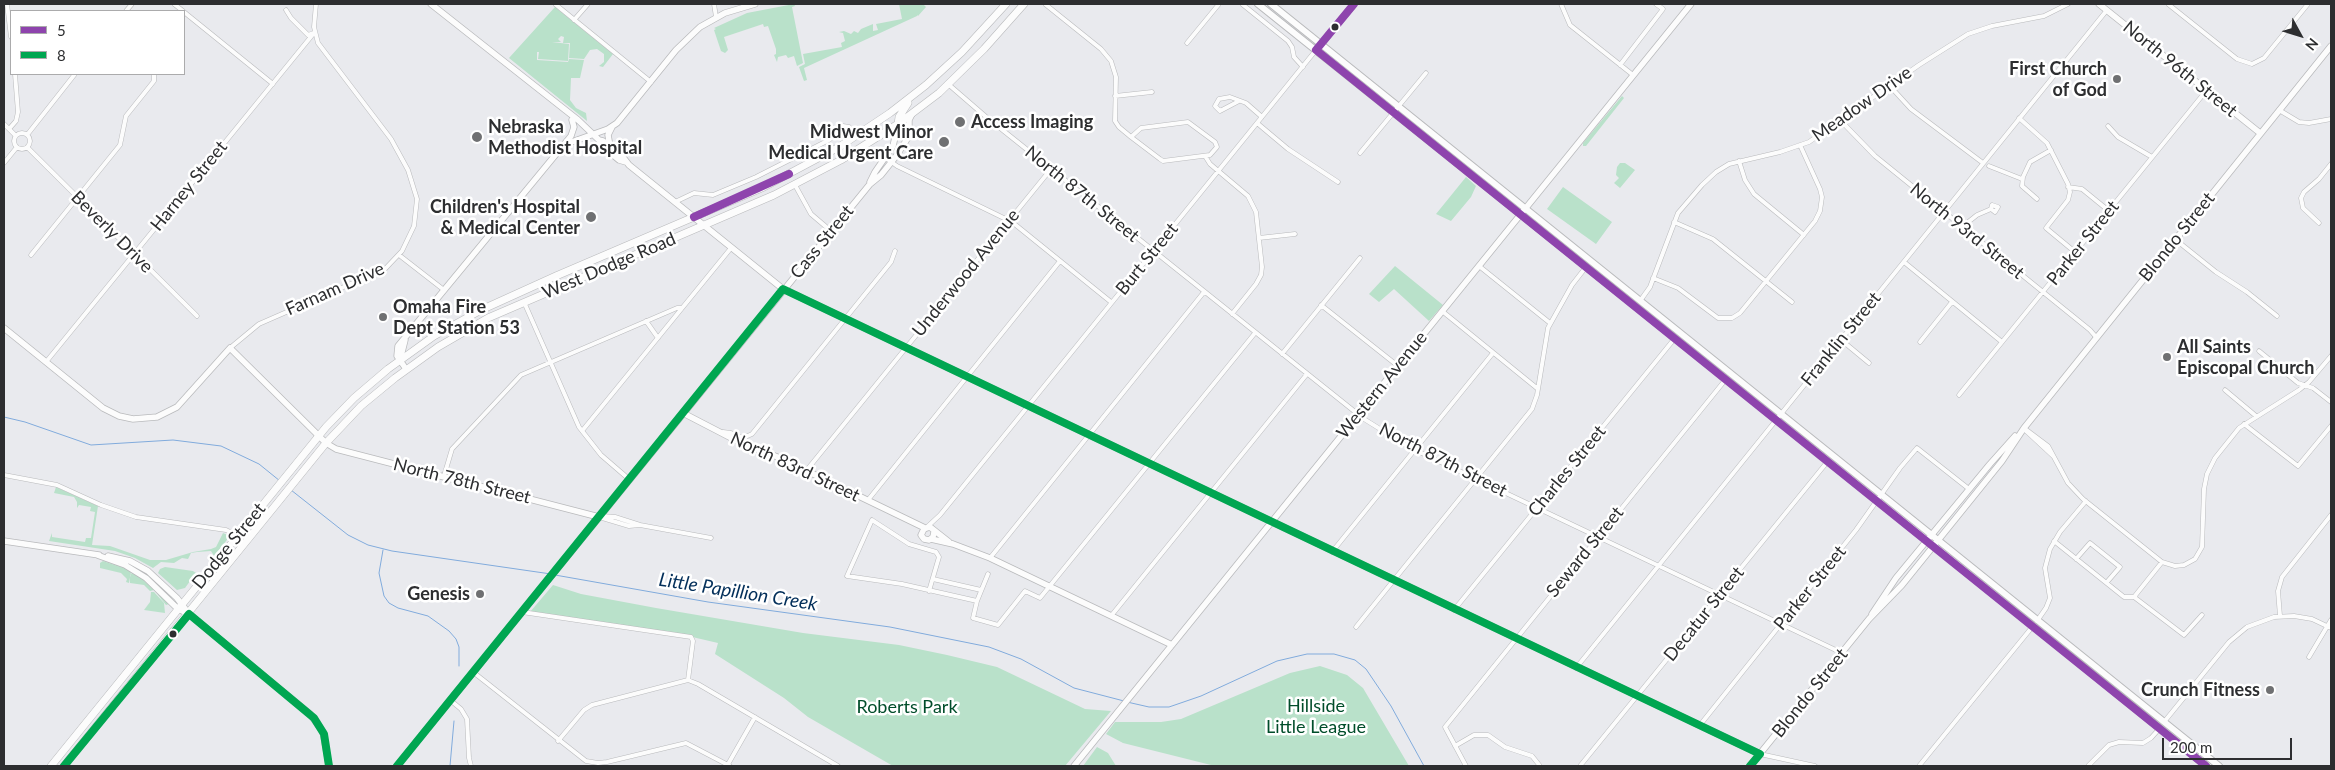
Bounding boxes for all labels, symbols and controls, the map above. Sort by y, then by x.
legend [10,10,185,75]
north arrow [2275,10,2325,60]
street label: North 96th Street [2119,16,2241,122]
text: 5 [57,21,66,39]
unlabelled marker [1330,22,1340,32]
text: N [2302,35,2322,54]
text: 8 [57,46,66,64]
place label: First Church of God [2009,58,2107,100]
street label: Meadow Drive [1808,62,1916,146]
marker: First Church of God [2111,73,2123,85]
place label: Access Imaging [971,111,1093,133]
marker: Access Imaging [953,115,967,129]
place label: Nebraska Methodist Hospital [488,116,642,158]
place label: Midwest Minor Medical Urgent Care [768,121,933,163]
marker: Nebraska Methodist Hospital [470,130,484,144]
marker: Midwest Minor Medical Urgent Care [937,135,951,149]
street label: Harney Street [146,137,232,235]
street label: North 87th Street [1021,141,1143,247]
street label: North 93rd Street [1906,178,2028,284]
street label: Beverly Drive [67,187,157,277]
street label: Blondo Street [2135,188,2219,286]
place label: Children's Hospital & Medical Center [430,196,580,238]
street label: Parker Street [2042,196,2124,290]
street label: Cass Street [786,201,858,283]
street label: Underwood Avenue [908,205,1024,341]
marker: Children's Hospital & Medical Center [584,210,598,224]
street label: Burt Street [1111,219,1183,299]
street label: West Dodge Road [539,228,679,304]
street label: Farnam Drive [282,258,388,320]
street label: Franklin Street [1797,288,1885,390]
place label: Omaha Fire Dept Station 53 [393,296,520,338]
marker: Omaha Fire Dept Station 53 [377,311,389,323]
street label: Western Avenue [1332,327,1432,443]
place label: All Saints Episcopal Church [2177,336,2314,378]
marker: All Saints Episcopal Church [2161,351,2173,363]
street label: North 87th Street [1375,418,1511,502]
street label: Charles Street [1524,421,1610,521]
street label: North 83rd Street [727,428,863,506]
street label: North 78th Street [391,454,533,508]
street label: Dodge Street [188,499,270,593]
street label: Seward Street [1542,502,1628,602]
street label: Parker Street [1769,541,1851,635]
street label: Decatur Street [1659,562,1749,666]
water label: Little Papillion Creek [657,568,819,616]
place label: Genesis [407,583,470,605]
marker: Genesis [474,588,486,600]
unlabelled marker [168,629,178,639]
street label: Blondo Street [1768,644,1852,742]
place label: Crunch Fitness [2141,679,2260,701]
marker: Crunch Fitness [2264,684,2276,696]
park label: Hillside Little League [1266,695,1366,738]
park label: Roberts Park [856,696,958,718]
scale bar [2165,728,2295,760]
text: 200 m [2170,738,2212,756]

